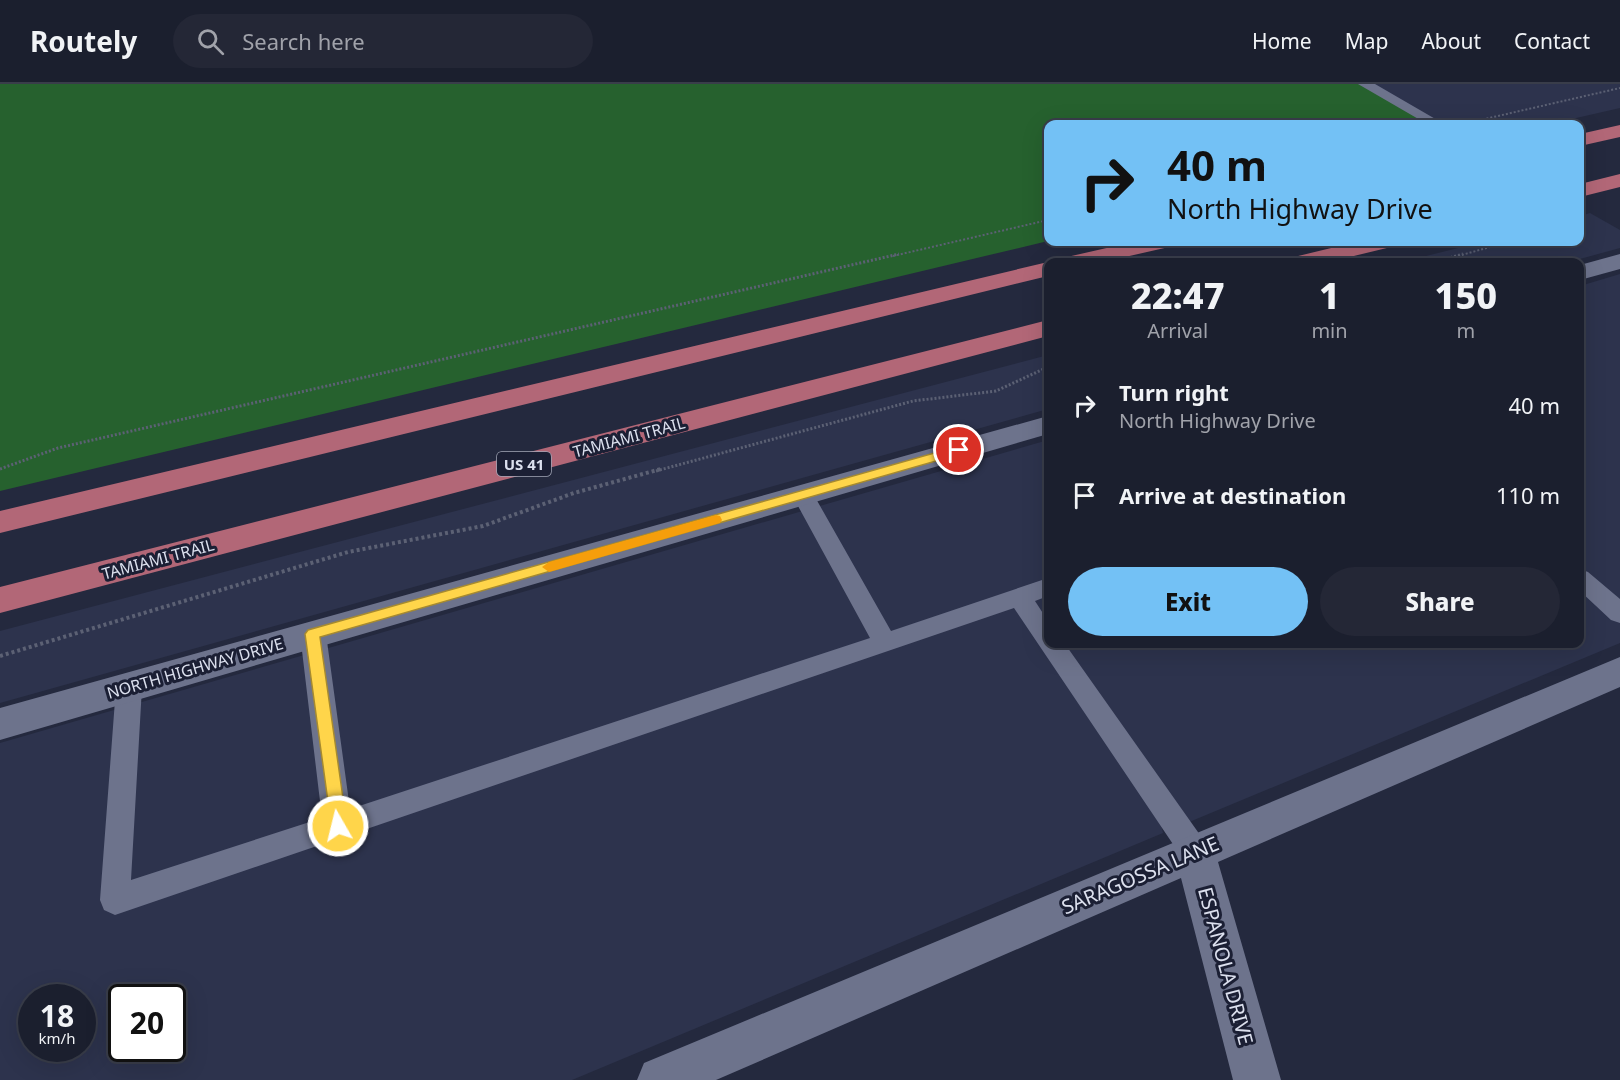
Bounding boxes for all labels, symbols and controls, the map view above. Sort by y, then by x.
search box [173,14,593,68]
text: Routely [30,22,137,60]
icon: search [194,25,227,58]
text: Search here [242,26,365,56]
text: Home [1252,27,1312,55]
text: Map [1345,27,1388,55]
text: About [1421,27,1481,55]
text: Contact [1514,27,1590,55]
text: 40 m [1167,136,1267,193]
icon: right [1068,144,1146,222]
text: North Highway Drive [1167,190,1433,227]
text: 22:47 [1131,271,1224,320]
text: 1 [1319,271,1340,320]
text: 150 [1435,271,1497,320]
text: Arrival [1147,317,1208,344]
text: min [1311,317,1348,344]
text: m [1456,317,1475,344]
text: Turn right [1119,377,1229,407]
icon: right [1068,389,1101,422]
text: 40 m [1509,390,1560,420]
text: North Highway Drive [1119,407,1316,434]
street label: TAMIAMI TRAIL [571,411,687,463]
pin [933,424,984,475]
icon: arrive [942,433,975,466]
road number: US 41 [497,452,551,476]
icon: arrive [1068,479,1101,512]
text: Arrive at destination [1119,480,1346,510]
text: 110 m [1496,480,1560,510]
street label: TAMIAMI TRAIL [100,533,216,585]
button: Exit [1068,567,1308,636]
button: Share [1320,567,1560,636]
street label: NORTH HIGHWAY DRIVE [104,632,286,704]
position arrow [306,794,370,858]
street label: SARAGOSSA LANE [1057,830,1223,920]
street label: ESPANOLA DRIVE [1192,884,1260,1048]
speed limit sign: 20 [108,984,186,1062]
text: 18 [40,995,74,1036]
text: km/h [39,1028,75,1048]

